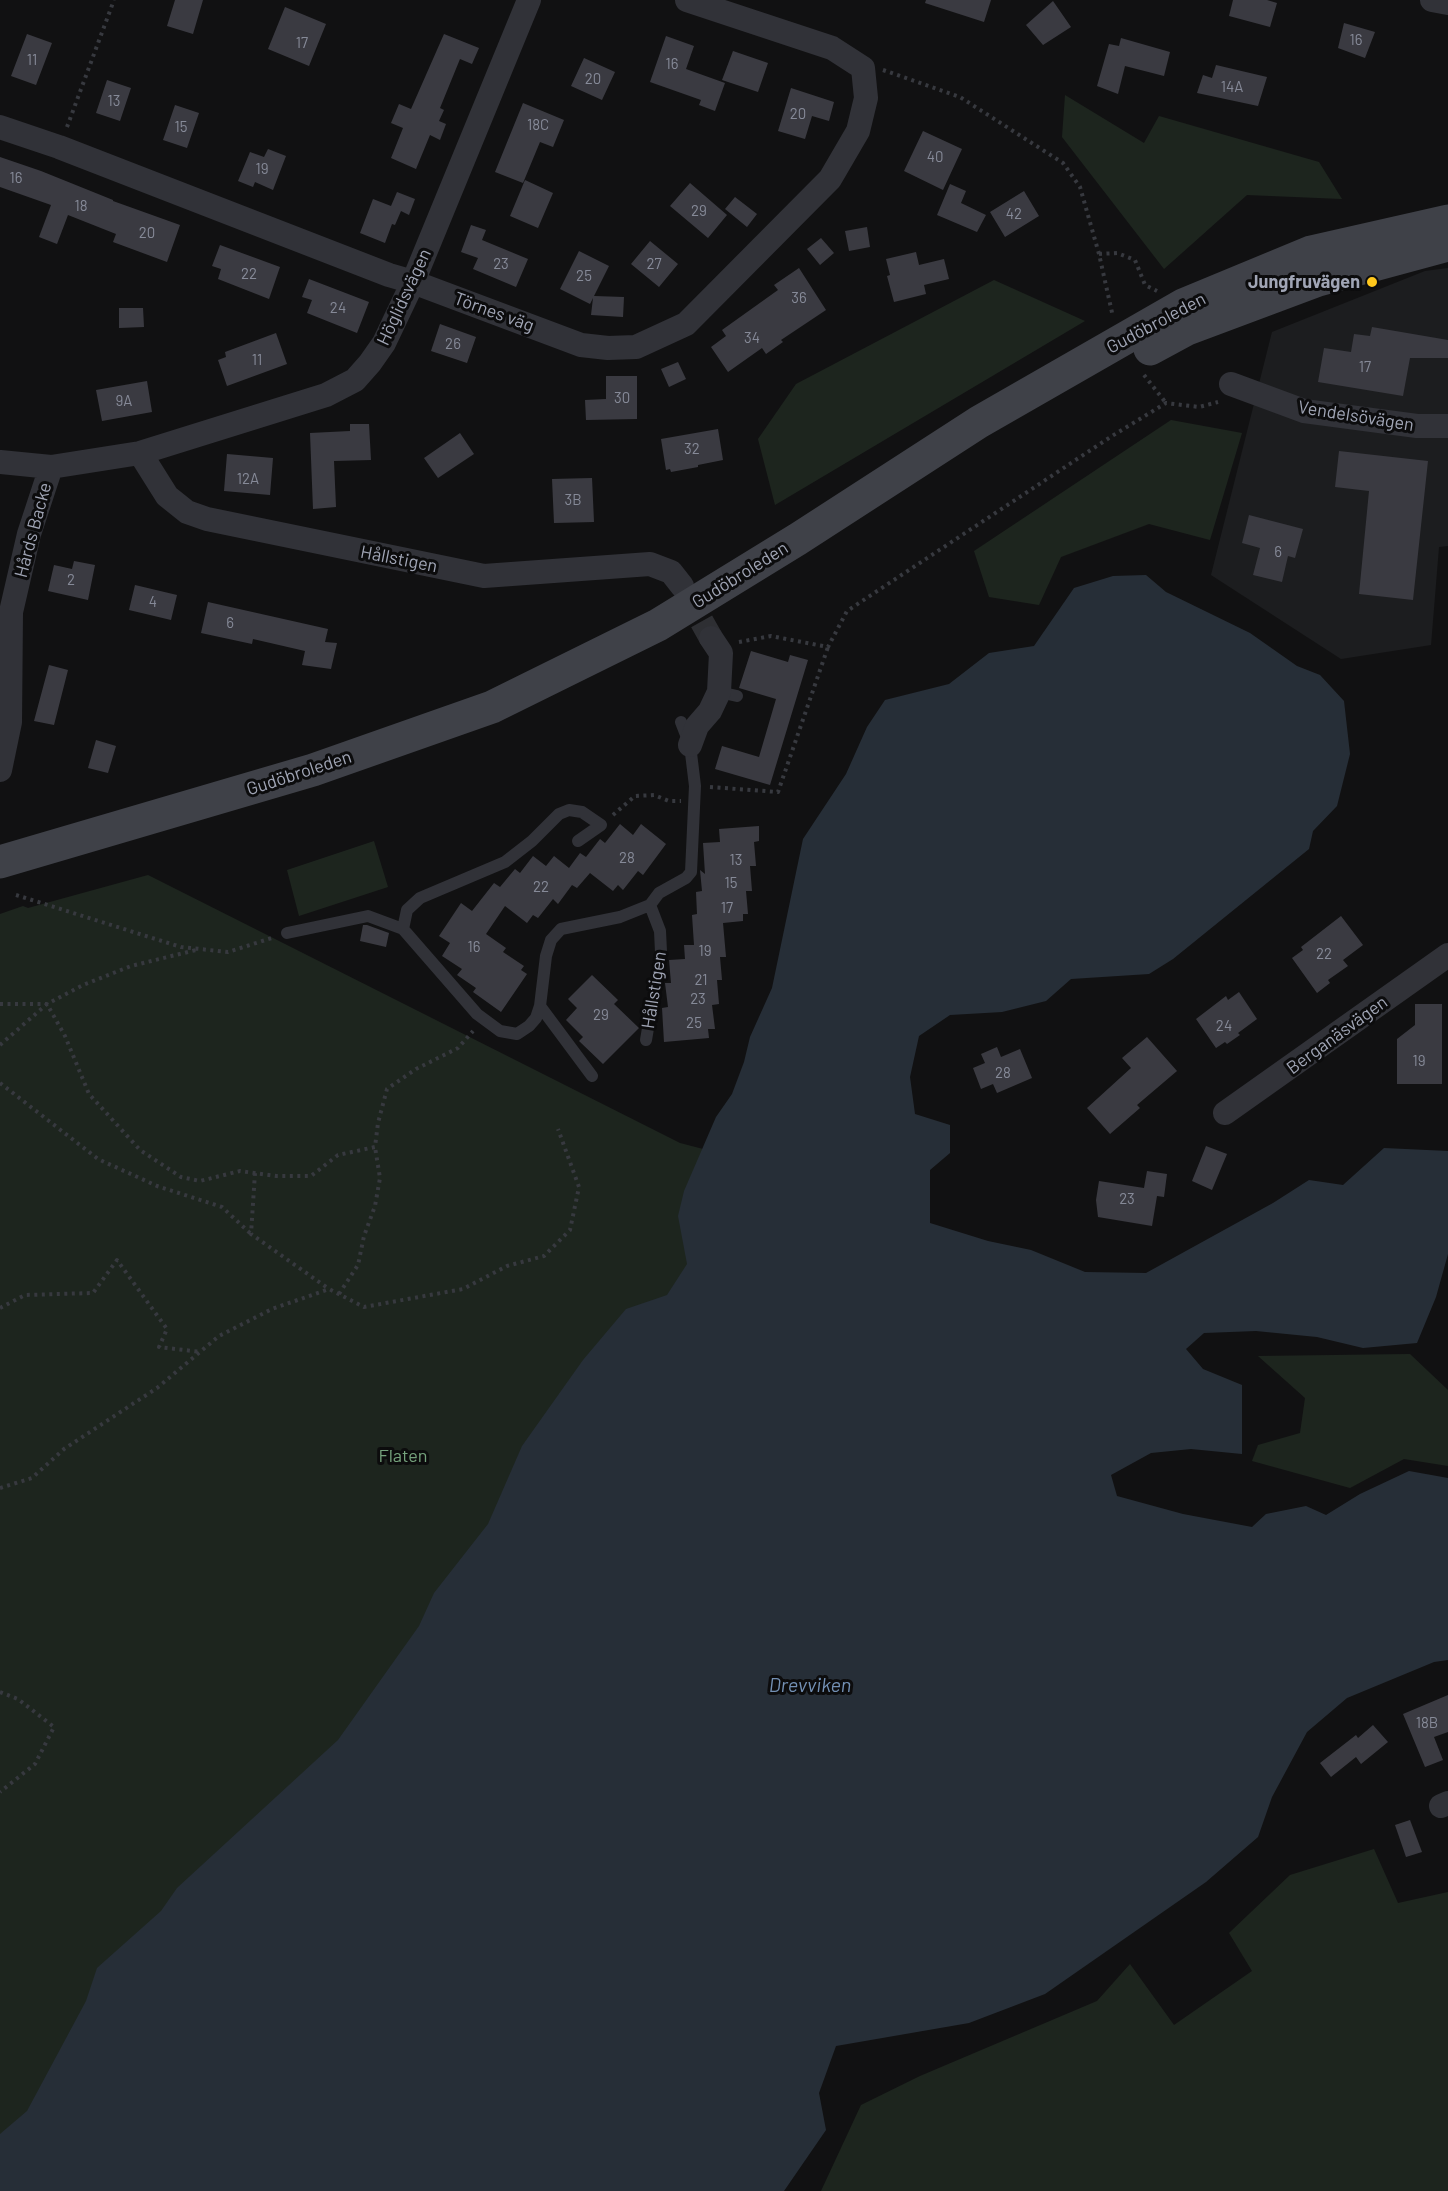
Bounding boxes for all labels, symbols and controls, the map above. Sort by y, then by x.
house number: 16 [1350,31,1362,49]
house number: 17 [296,34,308,52]
house number: 11 [27,51,37,69]
house number: 16 [666,55,678,73]
house number: 20 [585,70,601,88]
house number: 14A [1221,78,1243,96]
house number: 13 [108,92,120,110]
house number: 20 [790,105,806,123]
house number: 18C [527,116,549,134]
house number: 15 [175,118,187,136]
house number: 40 [927,148,943,166]
house number: 19 [255,160,269,178]
house number: 16 [10,169,22,187]
house number: 18 [74,197,88,215]
house number: 29 [691,202,707,220]
house number: 42 [1006,205,1022,223]
house number: 20 [139,224,155,242]
street label: Höglidsvägen [372,245,436,349]
house number: 23 [493,255,509,273]
house number: 27 [646,255,662,273]
house number: 22 [241,265,257,283]
house number: 25 [576,267,592,285]
place label: Jungfruvägen [1248,271,1360,293]
marker: Jungfruvägen [1365,275,1379,289]
street label: Törnes väg [451,288,537,336]
street label: Gudöbroleden [1103,288,1209,358]
house number: 36 [791,289,807,307]
house number: 24 [330,299,346,317]
house number: 34 [744,329,760,347]
house number: 26 [445,335,461,353]
house number: 11 [252,351,262,369]
house number: 17 [1359,358,1371,376]
house number: 30 [614,389,630,407]
house number: 9A [116,392,132,410]
street label: Vendelsövägen [1297,396,1415,436]
house number: 32 [684,440,700,458]
house number: 12A [237,470,259,488]
street label: Hårds Backe [10,480,56,580]
house number: 3B [564,491,582,509]
street label: Gudöbroleden [688,537,792,613]
street label: Hållstigen [359,541,439,577]
house number: 6 [1274,543,1282,561]
house number: 2 [67,571,75,589]
house number: 4 [149,593,157,611]
house number: 6 [226,614,234,632]
street label: Gudöbroleden [244,746,354,800]
house number: 28 [619,849,635,867]
house number: 13 [730,851,742,869]
house number: 15 [725,874,737,892]
house number: 22 [533,878,549,896]
house number: 17 [721,899,733,917]
house number: 16 [468,938,480,956]
house number: 19 [698,942,712,960]
house number: 22 [1316,945,1332,963]
street label: Hållstigen [637,950,671,1030]
house number: 21 [694,971,708,989]
house number: 23 [690,990,706,1008]
street label: Berganäsvägen [1282,991,1392,1079]
house number: 29 [593,1006,609,1024]
house number: 25 [686,1014,702,1032]
house number: 24 [1216,1017,1232,1035]
house number: 19 [1412,1052,1426,1070]
house number: 28 [995,1064,1011,1082]
house number: 23 [1119,1190,1135,1208]
park label: Flaten [378,1445,428,1467]
water label: Drevviken [769,1673,851,1697]
house number: 18B [1416,1714,1438,1732]

